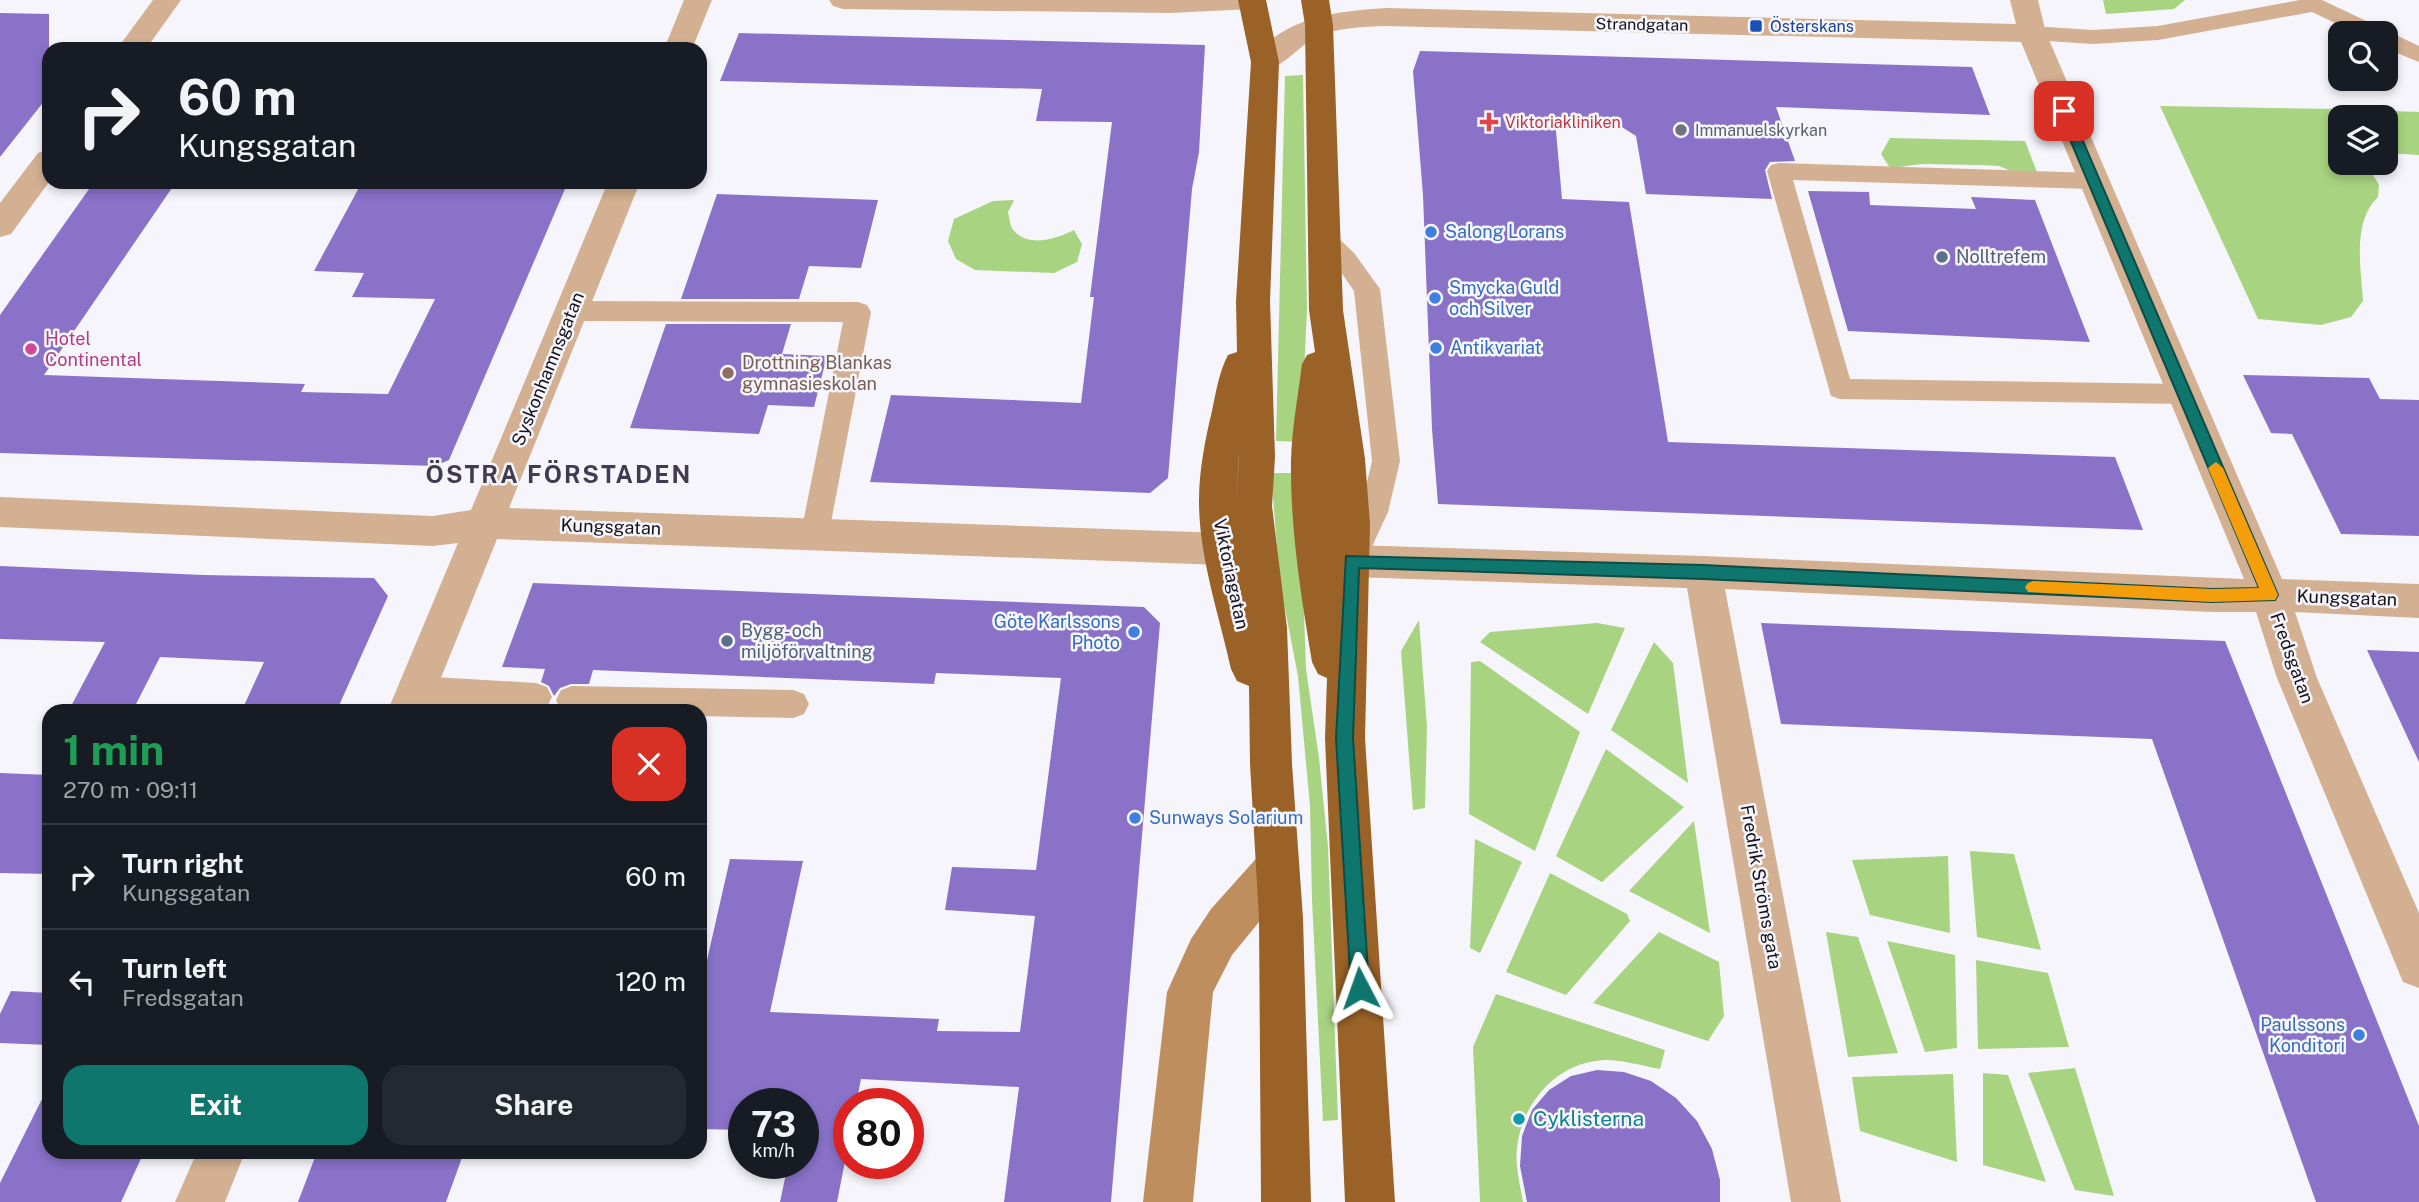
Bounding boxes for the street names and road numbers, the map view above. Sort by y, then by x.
street label: Strandgatan [1595,14,1688,35]
street label: Syskonhamnsgatan [507,289,588,449]
street label: Kungsgatan [560,514,662,539]
street label: Viktoriagatan [1210,517,1253,631]
street label: Kungsgatan [2296,585,2398,610]
street label: Fredsgatan [2266,609,2319,706]
street label: Fredrik Ströms gata [1737,803,1786,971]

